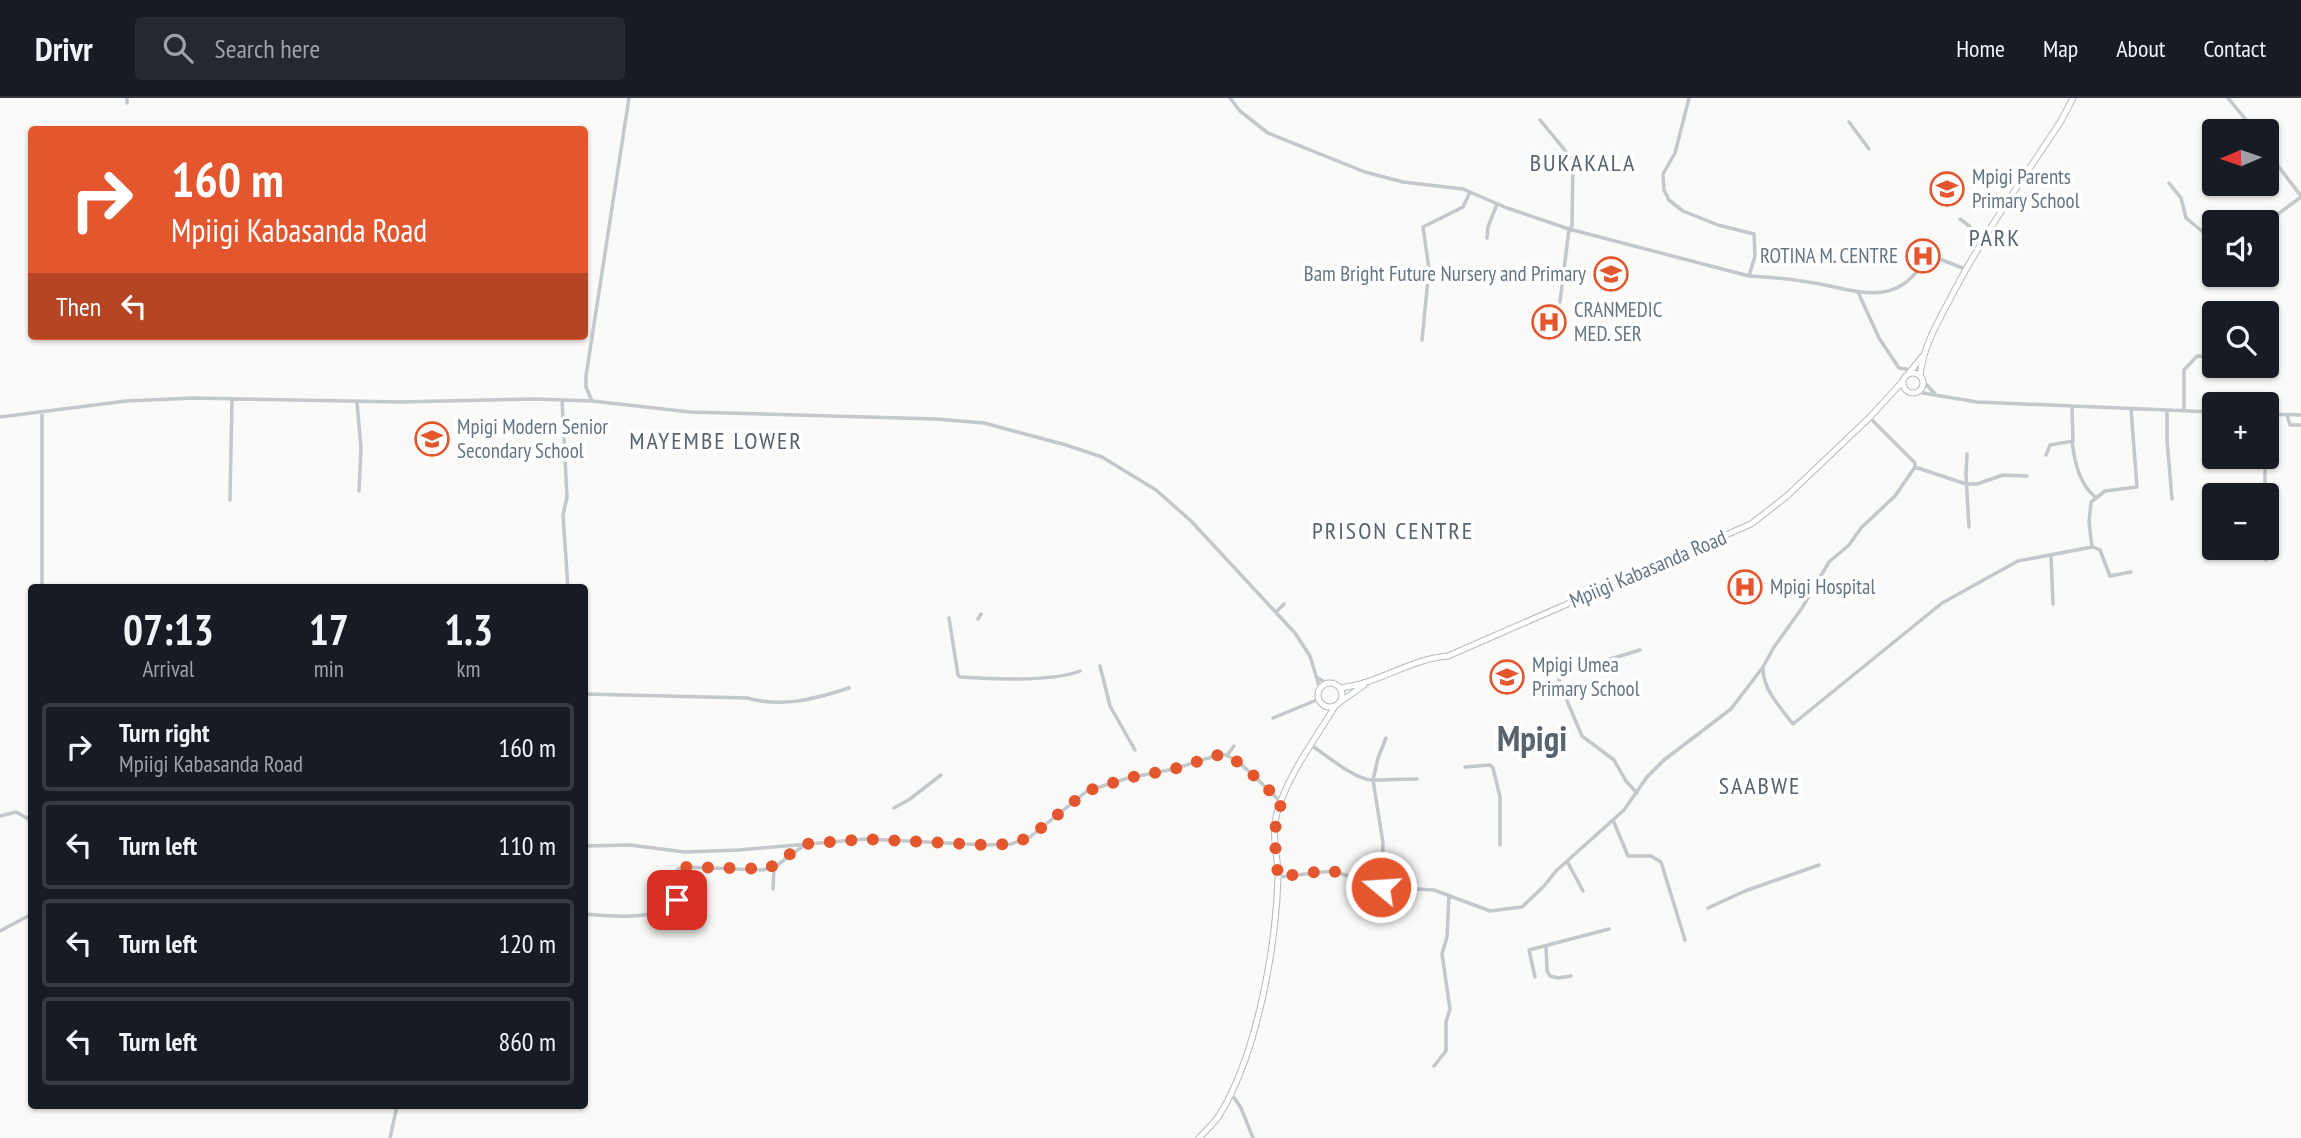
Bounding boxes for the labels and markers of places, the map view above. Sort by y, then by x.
place label: Mpigi Parents Primary School [1972,163,2080,214]
school or university icon: Mpigi Parents Primary School [1928,170,1966,208]
hospital icon: ROTINA M. CENTRE [1904,237,1942,275]
place label: ROTINA M. CENTRE [1760,242,1898,269]
school or university icon: Bam Bright Future Nursery and Primary [1592,255,1630,293]
place label: Bam Bright Future Nursery and Primary [1304,260,1586,287]
place label: CRANMEDIC MED. SER [1574,296,1663,347]
hospital icon: CRANMEDIC MED. SER [1530,303,1568,341]
place label: Mpigi Modern Senior Secondary School [457,413,608,464]
school or university icon: Mpigi Modern Senior Secondary School [413,420,451,458]
hospital icon: Mpigi Hospital [1726,568,1764,606]
place label: Mpigi Hospital [1770,573,1875,600]
place label: Mpigi Umea Primary School [1532,651,1640,702]
school or university icon: Mpigi Umea Primary School [1488,658,1526,696]
pin [647,870,707,930]

